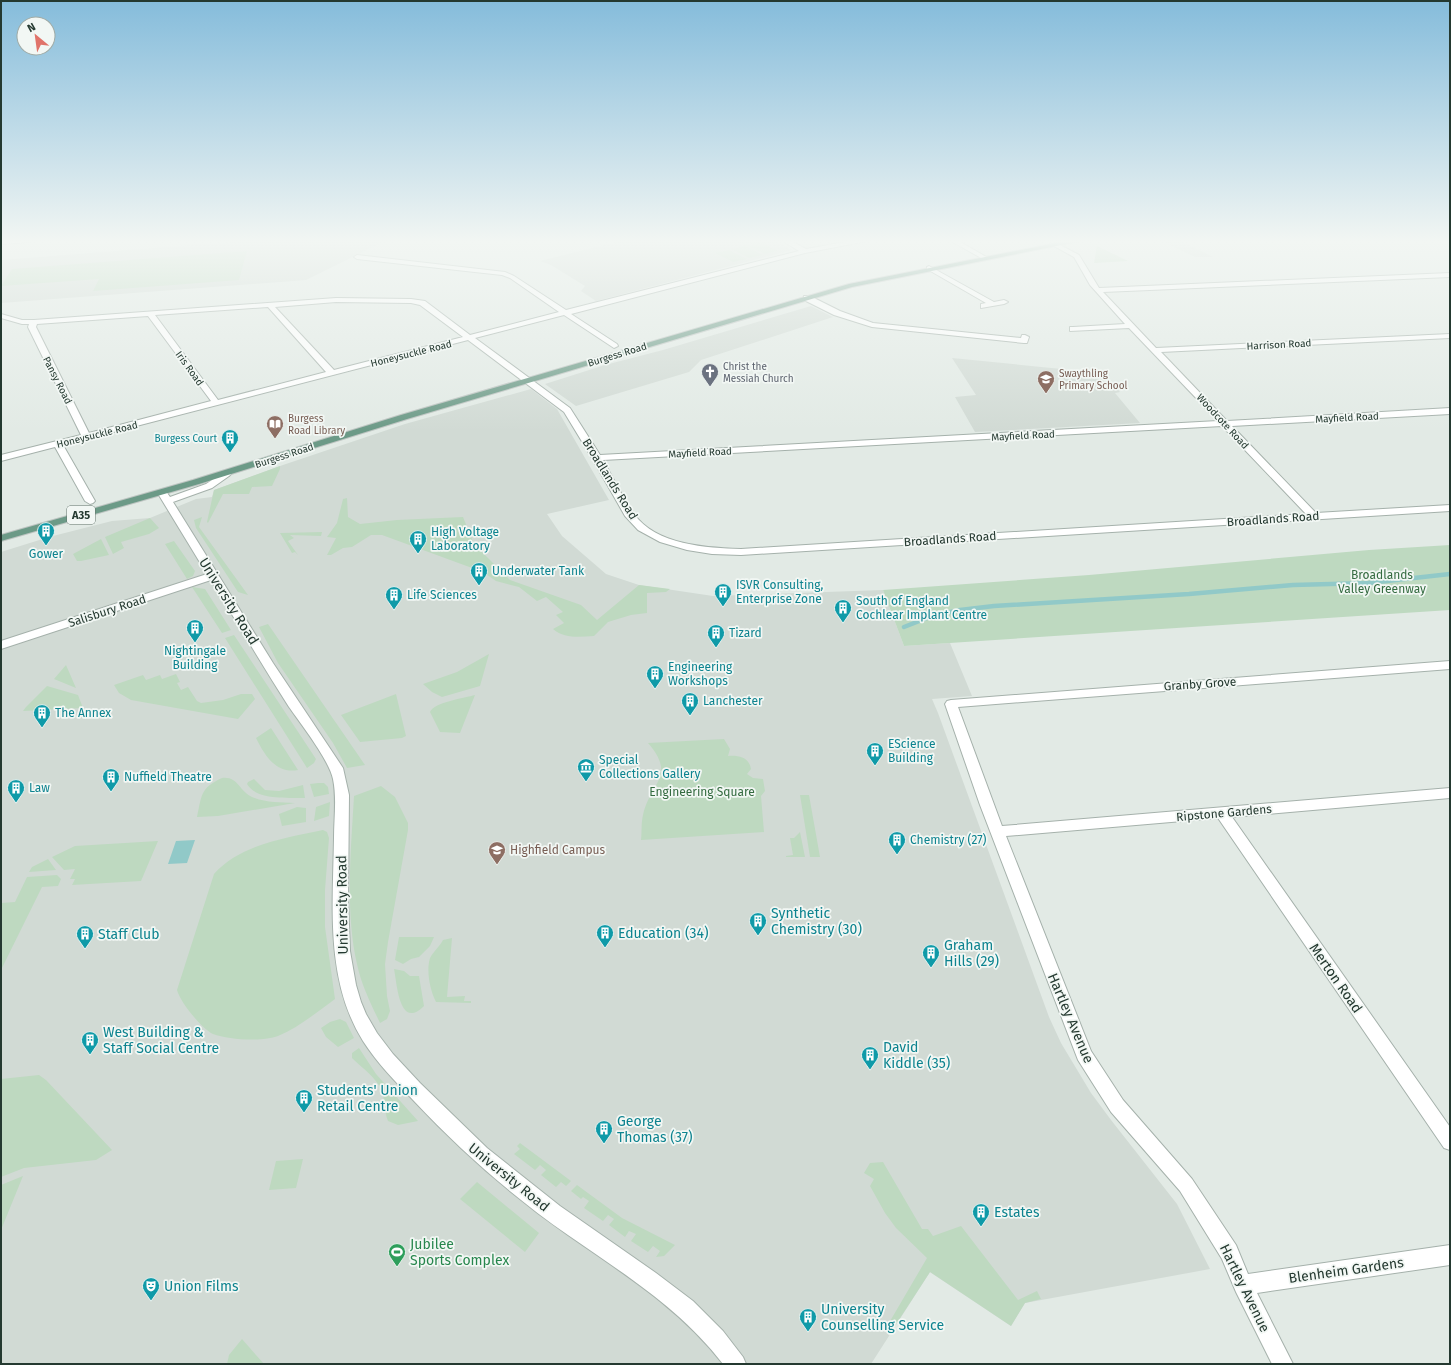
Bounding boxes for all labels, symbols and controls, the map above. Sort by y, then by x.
north arrow [16,16,56,56]
text: N [25,20,38,35]
street label: Harrison Road [1246,337,1312,353]
street label: Honeysuckle Road [369,338,453,370]
street label: Burgess Road [586,340,648,370]
street label: Iris Road [173,349,206,388]
street label: Pansy Road [40,355,74,406]
place label: Christ the Messiah Church [723,361,794,385]
church icon: Christ the Messiah Church [700,362,720,387]
place label: Swaythling Primary School [1059,368,1128,392]
school or university icon: Swaythling Primary School [1036,369,1056,394]
street label: Woodcote Road [1194,392,1251,452]
street label: Mayfield Road [1315,410,1379,426]
place label: Burgess Road Library [288,413,345,437]
library icon: Burgess Road Library [265,414,285,439]
street label: Honeysuckle Road [55,419,139,451]
building icon: Burgess Court [220,428,240,453]
street label: Mayfield Road [991,428,1055,444]
place label: Burgess Court [154,433,217,445]
street label: Broadlands Road [579,436,641,522]
street label: Burgess Road [253,441,315,471]
street label: Mayfield Road [668,445,732,461]
road number: A35 [67,506,95,524]
street label: Broadlands Road [1226,509,1320,529]
building icon: Gower [36,521,56,546]
place label: High Voltage Laboratory [431,525,499,553]
building icon: High Voltage Laboratory [408,529,428,554]
street label: Broadlands Road [903,529,997,549]
place label: Gower [29,547,64,561]
street label: University Road [195,555,262,648]
building icon: Underwater Tank [469,561,489,586]
place label: Underwater Tank [492,564,585,578]
park label: Broadlands Valley Greenway [1338,568,1426,596]
place label: ISVR Consulting, Enterprise Zone [736,578,824,606]
building icon: ISVR Consulting, Enterprise Zone [713,582,733,607]
building icon: Life Sciences [384,585,404,610]
place label: Life Sciences [407,588,477,602]
street label: Salisbury Road [66,592,148,630]
place label: South of England Cochlear Implant Centre [856,594,987,622]
building icon: South of England Cochlear Implant Centre [833,598,853,623]
building icon: Nightingale Building [185,618,205,643]
building icon: Tizard [706,623,726,648]
place label: Tizard [729,626,762,640]
place label: Nightingale Building [164,644,226,672]
place label: Engineering Workshops [668,660,733,688]
building icon: Engineering Workshops [645,664,665,689]
street label: Granby Grove [1163,674,1237,694]
building icon: Lanchester [680,691,700,716]
place label: Lanchester [703,694,763,708]
building icon: The Annex [32,703,52,728]
place label: The Annex [55,706,111,720]
place label: EScience Building [888,737,936,765]
building icon: EScience Building [865,741,885,766]
place label: Special Collections Gallery [599,753,700,781]
museum icon: Special Collections Gallery [576,757,596,782]
building icon: Nuffield Theatre [101,767,121,792]
place label: Nuffield Theatre [124,770,212,784]
building icon: Law [6,778,26,803]
place label: Law [29,781,50,795]
park label: Engineering Square [649,785,755,799]
street label: Ripstone Gardens [1176,802,1273,824]
building icon: Chemistry (27) [887,830,907,855]
place label: Chemistry (27) [910,833,987,847]
school or university icon: Highfield Campus [487,840,507,865]
place label: Highfield Campus [510,843,606,857]
street label: University Road [333,855,352,955]
place label: Synthetic Chemistry (30) [771,905,862,938]
building icon: Synthetic Chemistry (30) [748,911,768,936]
building icon: Education (34) [595,923,615,948]
building icon: Staff Club [75,924,95,949]
place label: Education (34) [618,925,708,942]
place label: Staff Club [98,926,160,943]
place label: Graham Hills (29) [944,937,999,970]
street label: Merton Road [1305,940,1366,1016]
building icon: Graham Hills (29) [921,943,941,968]
street label: Hartley Avenue [1044,971,1097,1066]
place label: West Building & Staff Social Centre [103,1024,219,1057]
building icon: West Building & Staff Social Centre [80,1030,100,1055]
place label: David Kiddle (35) [883,1039,950,1072]
building icon: David Kiddle (35) [860,1045,880,1070]
place label: Students' Union Retail Centre [317,1082,418,1115]
building icon: Students' Union Retail Centre [294,1088,314,1113]
place label: George Thomas (37) [617,1113,693,1146]
building icon: George Thomas (37) [594,1119,614,1144]
street label: University Road [465,1139,553,1215]
building icon: Estates [971,1202,991,1227]
place label: Estates [994,1204,1040,1221]
place label: Jubilee Sports Complex [410,1236,509,1269]
street label: Hartley Avenue [1216,1241,1273,1335]
sports icon: Jubilee Sports Complex [387,1242,407,1267]
street label: Blenheim Gardens [1287,1254,1405,1287]
theatre icon: Union Films [141,1276,161,1301]
place label: Union Films [164,1278,239,1295]
place label: University Counselling Service [821,1301,944,1334]
building icon: University Counselling Service [798,1307,818,1332]

